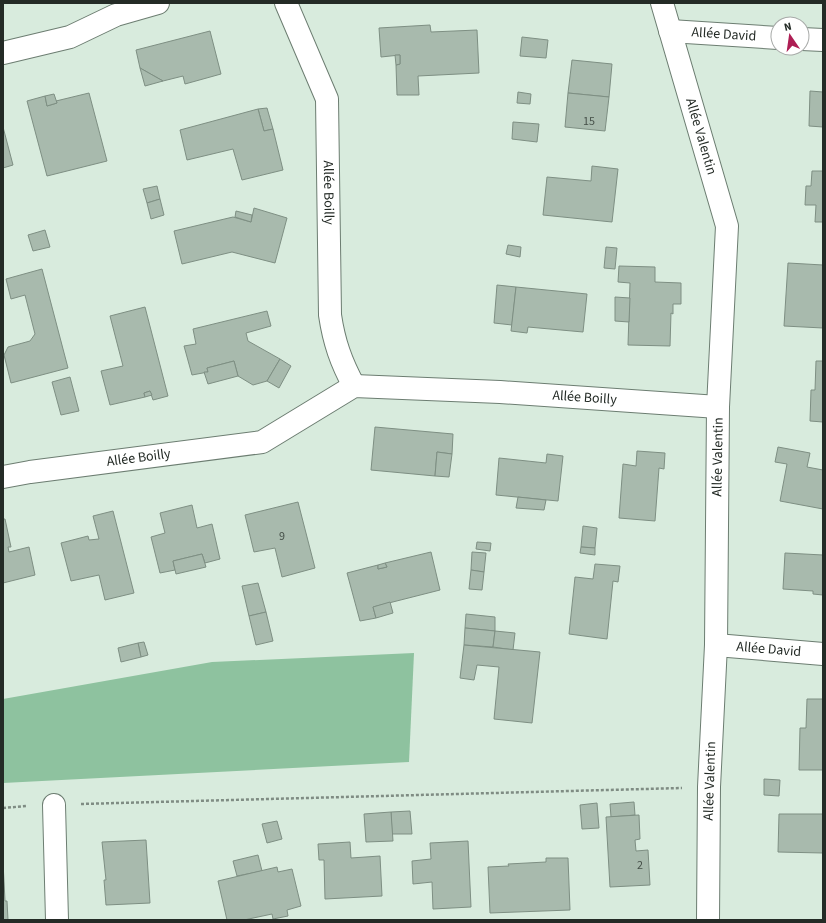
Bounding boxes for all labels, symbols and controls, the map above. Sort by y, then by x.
north arrow [770,16,810,56]
text: N [783,19,793,35]
street label: Allée David [691,22,757,47]
street label: Allée Valentin [680,95,722,177]
house number: 15 [583,113,595,130]
street label: Allée Boilly [318,160,339,225]
street label: Allée Boilly [552,386,618,410]
street label: Allée Valentin [707,417,729,497]
street label: Allée Boilly [105,444,172,472]
house number: 9 [279,528,285,545]
street label: Allée David [736,637,802,662]
street label: Allée Valentin [699,741,721,821]
house number: 2 [637,857,643,874]

